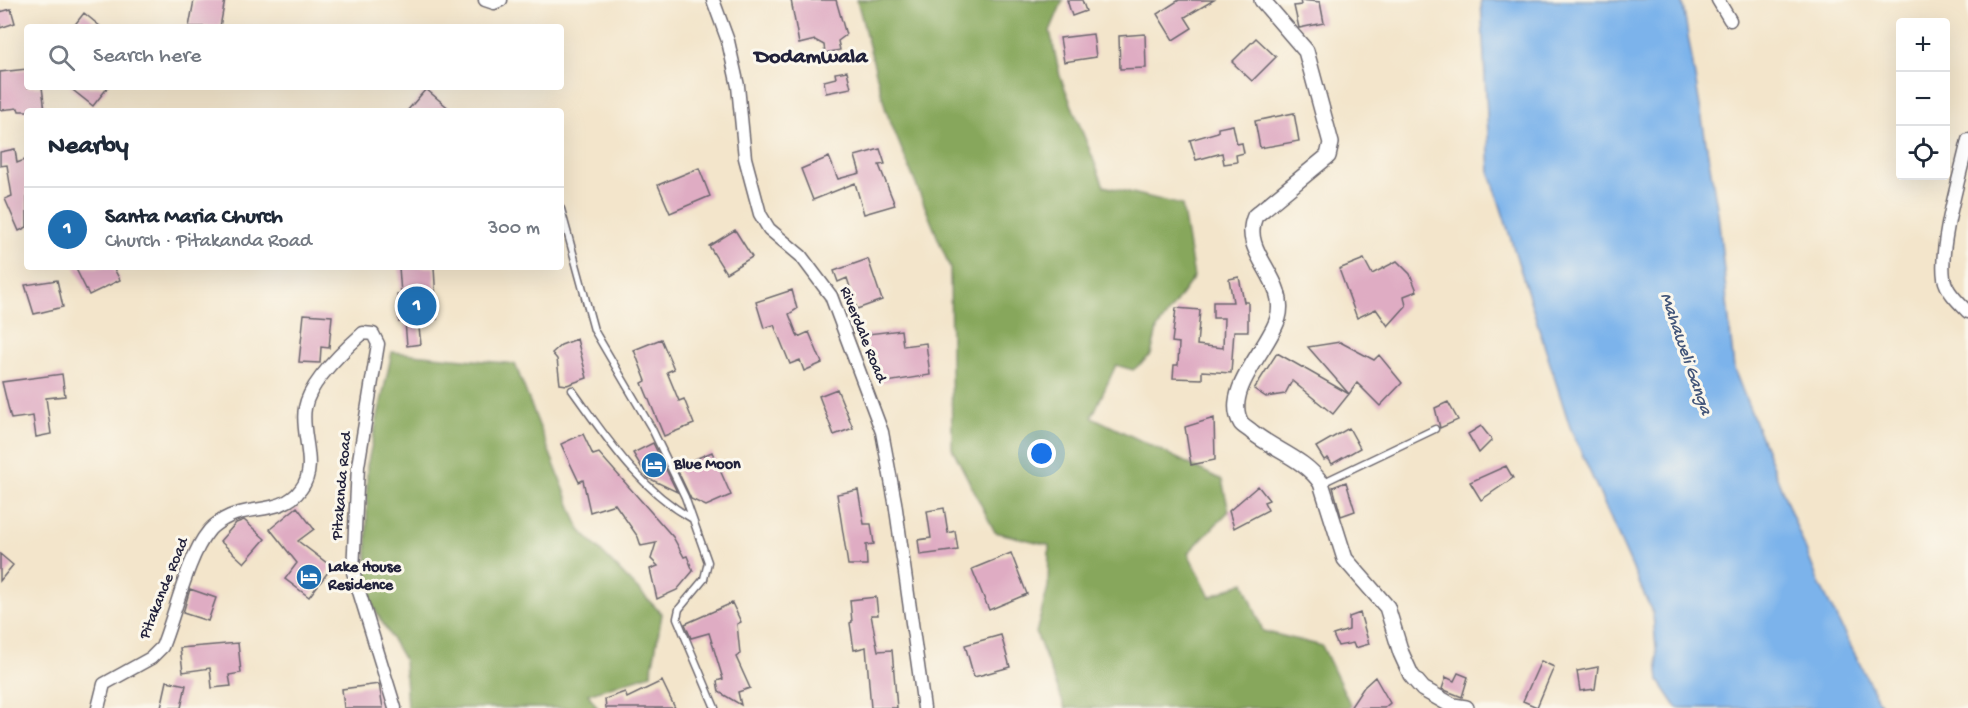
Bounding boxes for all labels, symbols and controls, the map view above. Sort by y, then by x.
map controls [1896,18,1950,180]
button: + [1896,18,1950,72]
search box [24,24,564,90]
icon: search [45,41,78,74]
text: Search here [93,44,201,70]
district label: Dodamwala [753,45,869,71]
button: − [1896,72,1950,126]
button: locate [1896,126,1950,180]
text: Nearby [48,132,129,163]
text: Santa Maria Church [105,205,283,231]
text: 1 [63,218,72,241]
text: 300 m [488,218,540,241]
text: Church · Pitakanda Road [105,231,312,254]
pin: 1 [398,284,436,328]
street label: Riverdale Road [834,284,890,387]
water label: Mahaweli Ganga [1654,290,1716,419]
street label: Pitakanda Road [329,430,357,542]
your location [1027,439,1056,468]
hotel icon: Blue Moon [639,450,669,480]
place label: Blue Moon [673,456,741,475]
street label: Pitakande Road [136,534,195,643]
place label: Lake House Residence [327,559,402,596]
hotel icon: Lake House Residence [294,562,324,592]

